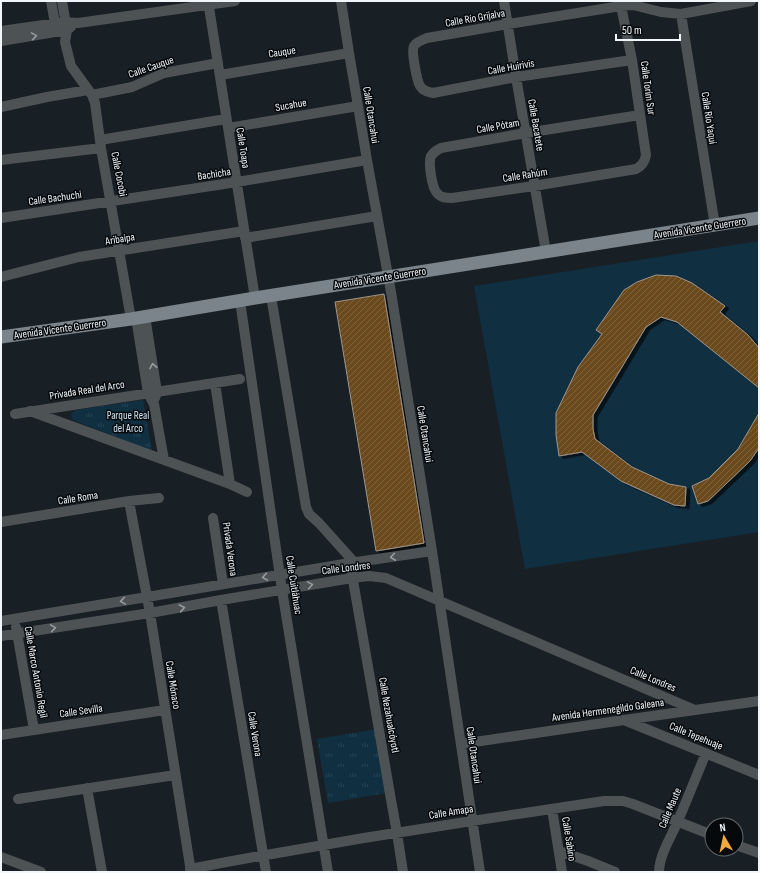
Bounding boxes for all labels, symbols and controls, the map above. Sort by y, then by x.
street label: Calle Río Grijalva [444,6,506,30]
scale bar [616,16,680,42]
text: 50 m [622,23,642,38]
one-way arrow [31,32,37,41]
street label: Cauque [267,43,297,61]
street label: Calle Cauque [127,53,175,81]
street label: Calle Huirivis [487,56,535,78]
street label: Calle Torím Sur [638,60,658,116]
street label: Calle Otancahui [360,86,382,144]
street label: Calle Río Yaqui [698,91,720,145]
street label: Sucahue [274,96,308,114]
street label: Calle Bacatete [525,98,547,152]
street label: Calle Pótam [475,116,521,136]
street label: Calle Toapa [233,127,253,169]
street label: Calle Cocobi [108,151,130,197]
street label: Bachicha [196,165,232,183]
street label: Calle Rahúm [502,165,548,185]
street label: Calle Bachuchi [28,188,82,208]
street label: Avenida Vicente Guerrero [652,214,747,242]
street label: Aribaipa [103,230,136,248]
street label: Avenida Vicente Guerrero [332,264,427,292]
street label: Avenida Vicente Guerrero [12,316,107,342]
one-way arrow [149,363,158,369]
street label: Privada Real del Arco [49,378,126,402]
street label: Calle Otancahui [414,405,436,463]
park label: Parque Real del Arco [107,409,149,435]
street label: Calle Roma [57,488,99,508]
street label: Privada Verona [220,521,240,577]
one-way arrow [390,552,396,561]
street label: Calle Cuitláhuac [283,555,305,615]
street label: Calle Londres [321,559,371,577]
one-way arrow [262,572,268,581]
one-way arrow [307,581,313,590]
one-way arrow [120,596,126,605]
one-way arrow [179,604,185,612]
one-way arrow [50,624,56,633]
street label: Calle Marco Antonio Regil [22,625,50,719]
street label: Calle Mónaco [163,660,183,710]
street label: Calle Londres [628,663,678,695]
street label: Calle Nezahualcóyotl [376,676,402,754]
street label: Avenida Hermenegildo Galeana [550,696,665,724]
street label: Calle Sevilla [59,702,103,720]
street label: Calle Verona [245,711,265,757]
street label: Calle Tepehuaje [667,719,725,753]
street label: Calle Otancahui [464,726,484,784]
street label: Calle Maute [656,786,684,830]
street label: Calle Amapa [428,802,474,822]
street label: Calle Sabino [559,816,579,862]
north arrow [704,817,744,857]
text: N [719,821,727,834]

